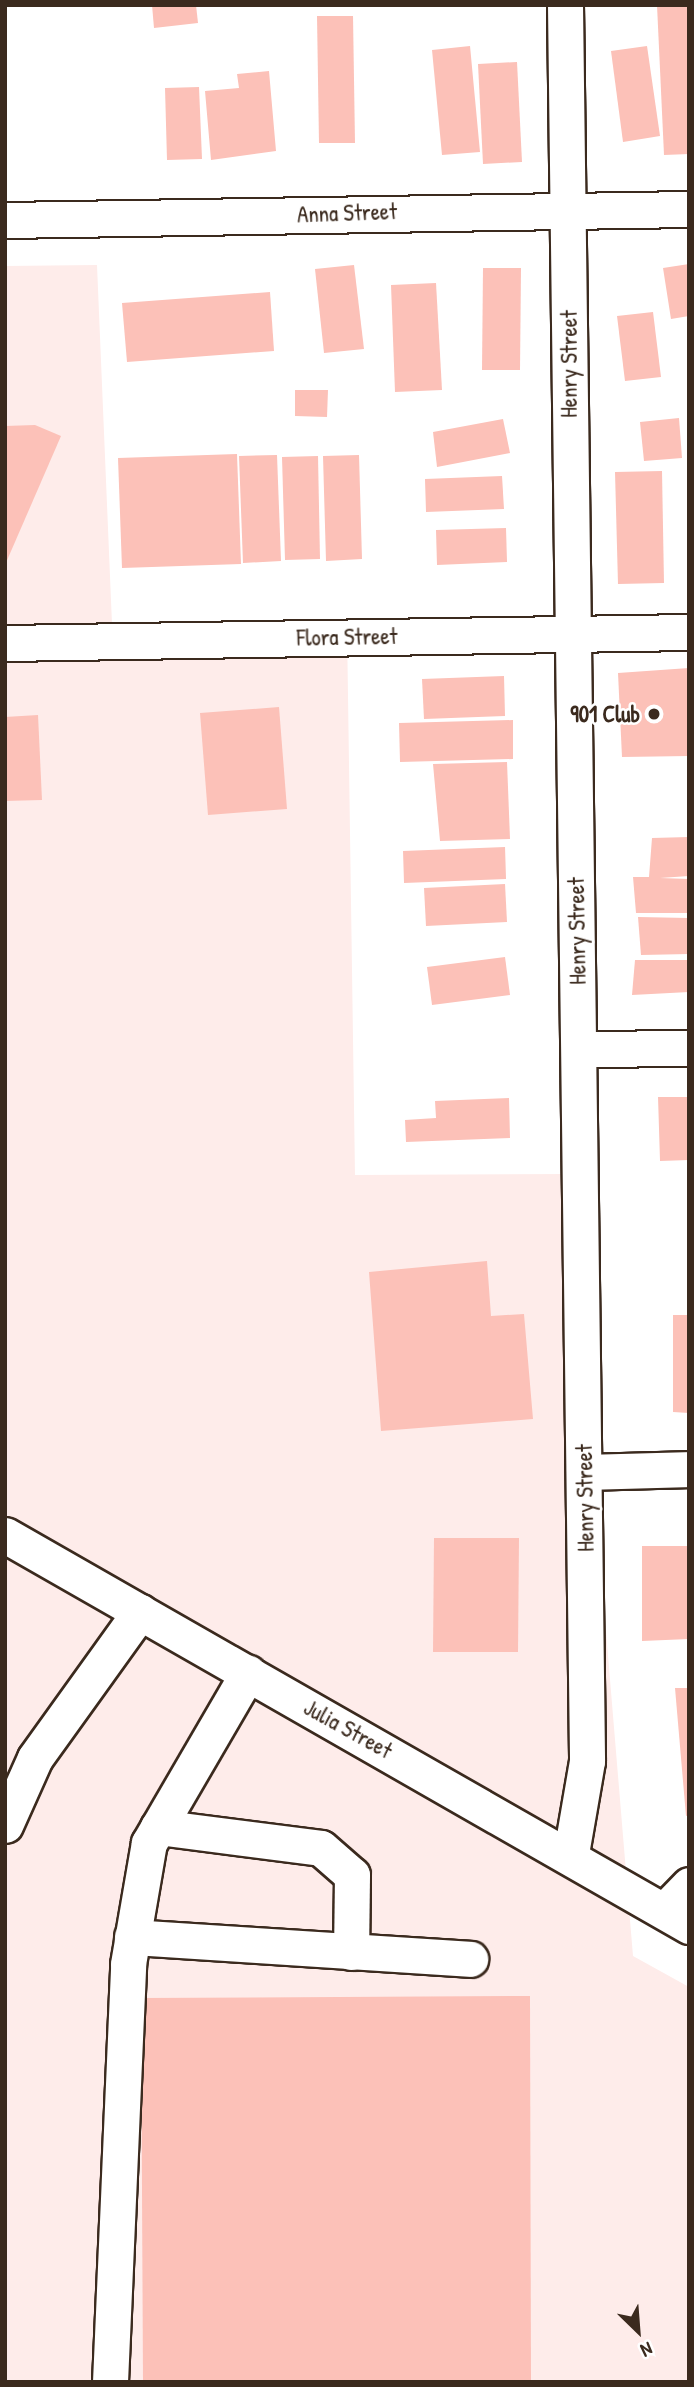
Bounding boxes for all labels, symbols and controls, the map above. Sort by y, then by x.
street label: Anna Street [297,197,397,229]
street label: Henry Street [555,310,583,418]
street label: Flora Street [296,622,398,652]
place label: 901 Club [570,700,640,728]
marker: 901 Club [646,706,662,722]
street label: Henry Street [562,877,592,985]
street label: Henry Street [570,1444,600,1552]
street label: Julia Street [299,1693,397,1765]
north arrow [603,2296,673,2366]
text: N [637,2336,657,2364]

